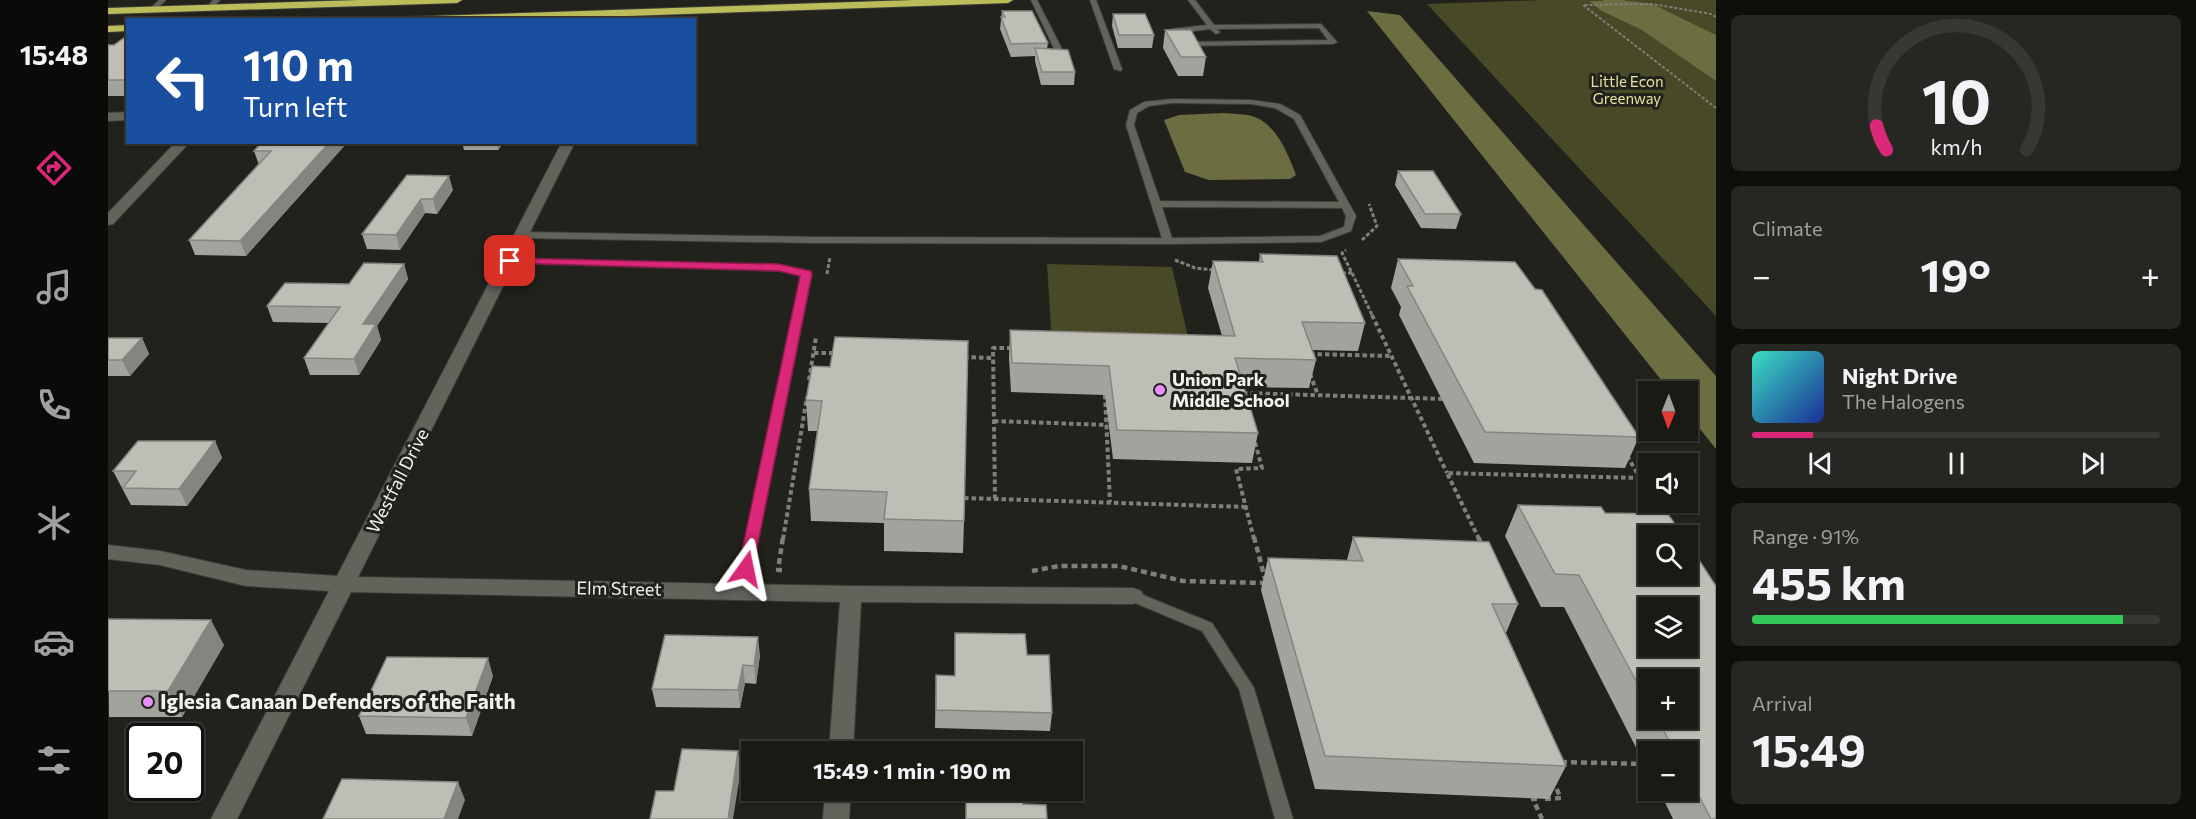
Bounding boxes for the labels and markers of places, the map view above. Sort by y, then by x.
pin [484,235,535,286]
place label: Union Park Middle School [1172,368,1290,411]
marker: Union Park Middle School [1153,383,1167,397]
place label: Iglesia Canaan Defenders of the Faith [160,688,516,713]
marker: Iglesia Canaan Defenders of the Faith [141,695,155,709]

